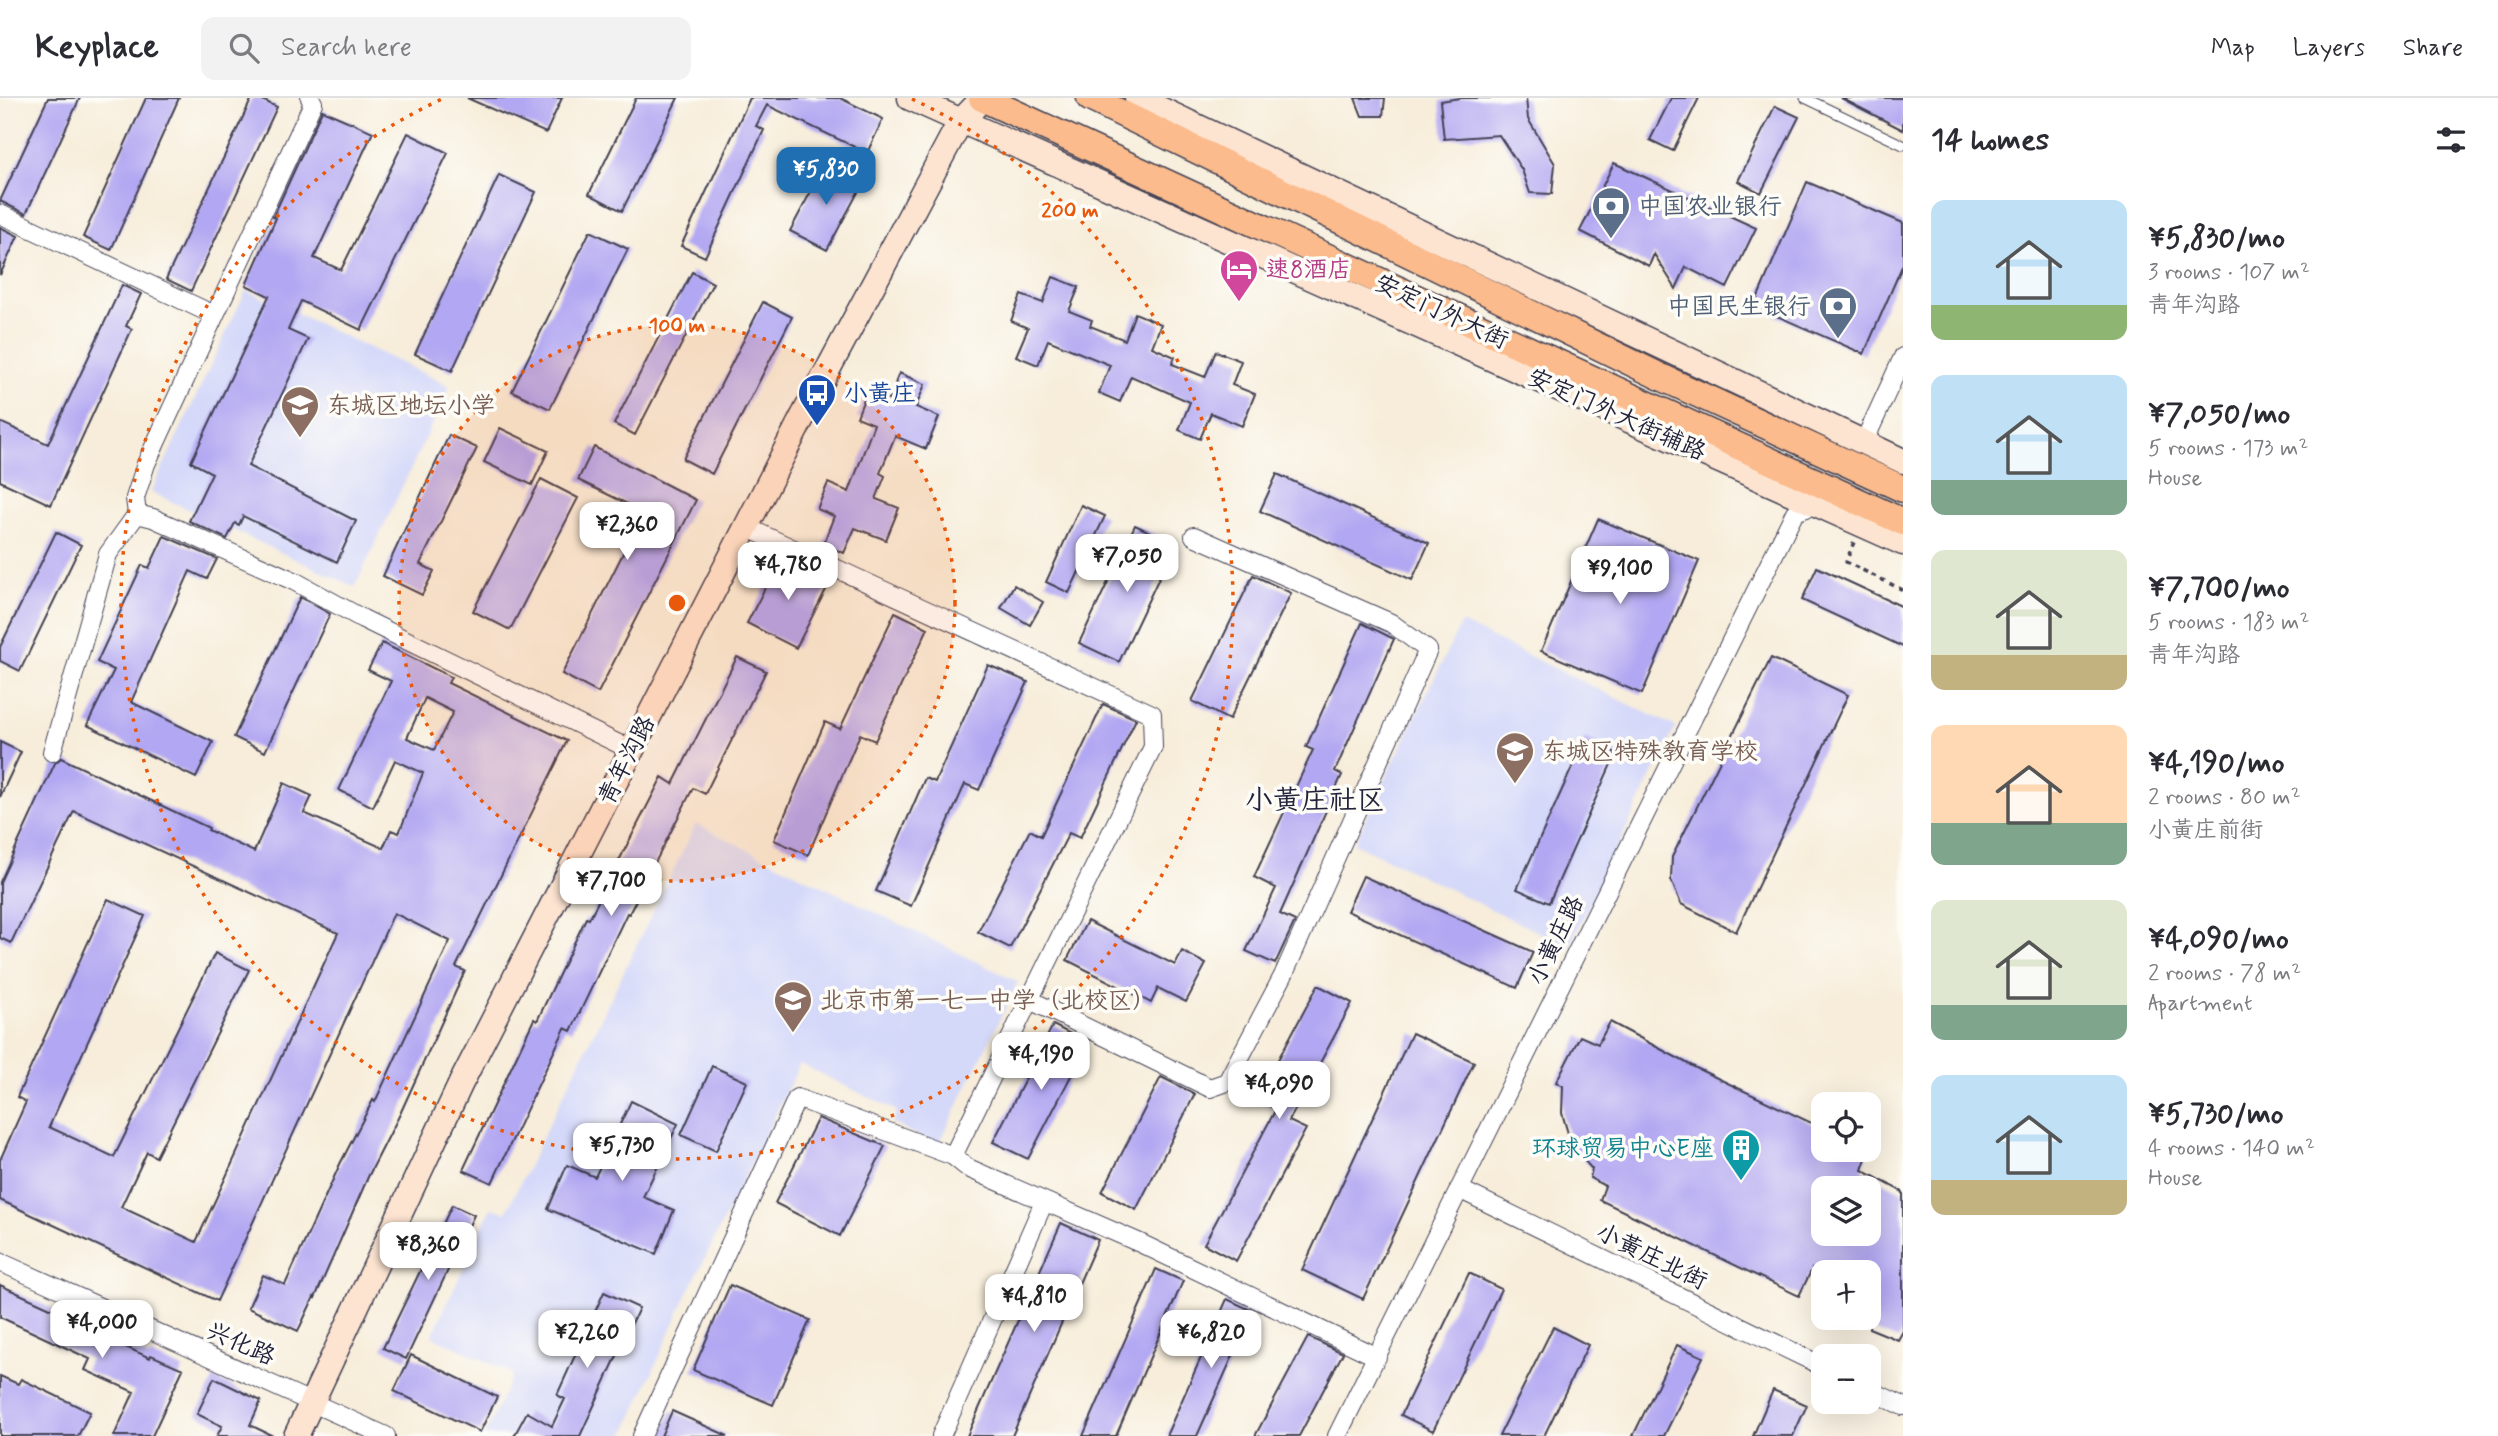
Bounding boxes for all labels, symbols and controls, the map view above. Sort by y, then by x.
search box [201,17,691,80]
text: Keyplace [35,26,159,70]
icon: search [225,29,263,67]
text: Search here [281,31,412,65]
text: Map [2211,33,2255,64]
text: Layers [2293,33,2365,64]
text: Share [2403,33,2463,64]
text: 14 homes [1931,121,2049,160]
icon: filters [2432,121,2470,159]
pin: ¥5,830 [769,148,883,207]
text: ¥5,830 [793,155,859,185]
bank icon: 中国农业银行 [1590,185,1632,240]
place label: 中国农业银行 [1638,192,1782,223]
text: 200 m [1041,197,1099,225]
text: ¥5,830/mo [2148,219,2285,258]
icon: home [1987,228,2071,312]
hotel icon: 速8酒店 [1218,248,1260,303]
place label: 速8酒店 [1266,255,1352,286]
text: 3 rooms · 107 m² [2148,258,2310,288]
street label: 安定门外大街 [1370,268,1513,357]
bank icon: 中国民生银行 [1817,285,1859,340]
text: 青年沟路 [2148,291,2240,321]
place label: 中国民生银行 [1667,292,1811,323]
text: 100 m [649,312,705,340]
street label: 安定门外大街辅路 [1522,362,1710,469]
bus stop icon: 小黄庄 [796,372,838,427]
place label: 小黄庄 [844,379,916,410]
school or university icon: 东城区地坛小学 [279,384,321,439]
place label: 东城区地坛小学 [327,391,495,422]
text: ¥7,050/mo [2148,395,2290,434]
icon: home [1987,403,2071,487]
text: 5 rooms · 173 m² [2148,434,2308,464]
text: House [2148,464,2202,494]
pin: ¥2,360 [570,503,684,562]
text: ¥2,360 [596,510,658,540]
pin: ¥7,050 [1070,534,1184,594]
pin: ¥4,780 [731,542,845,602]
text: ¥7,050 [1091,542,1163,572]
pin: ¥9,100 [1563,546,1677,606]
text: ¥4,780 [754,550,822,580]
text: ¥9,100 [1587,554,1653,584]
text: ¥7,700/mo [2148,569,2290,608]
icon: home [1987,578,2071,662]
centre of rings [665,591,689,615]
text: 5 rooms · 183 m² [2148,608,2309,638]
text: 青年沟路 [2148,641,2240,671]
street label: 青年沟路 [592,711,663,810]
school or university icon: 东城区特殊教育学校 [1494,730,1536,785]
place label: 东城区特殊教育学校 [1542,737,1758,768]
text: ¥4,190/mo [2148,744,2284,783]
icon: home [1987,753,2071,837]
district label: 小黄庄社区 [1245,783,1385,820]
text: 2 rooms · 80 m² [2148,783,2301,813]
text: 小黄庄前街 [2148,816,2263,846]
pin: ¥7,700 [554,858,668,918]
text: ¥7,700 [576,866,646,896]
street label: 小黄庄路 [1521,891,1591,991]
text: ¥4,090/mo [2148,920,2289,959]
icon: home [1987,928,2071,1012]
text: 2 rooms · 78 m² [2148,959,2301,989]
school or university icon: 北京市第一七一中学（北校区） [772,979,814,1034]
place label: 北京市第一七一中学（北校区） [820,986,1156,1017]
text: Apartment [2148,989,2253,1019]
pin: ¥4,190 [984,1032,1098,1092]
text: ¥4,190 [1008,1040,1074,1070]
pin: ¥4,090 [1222,1062,1336,1121]
text: ¥4,090 [1244,1069,1314,1099]
map controls [1811,1092,1881,1414]
button: locate [1811,1092,1881,1162]
text: ¥5,730/mo [2148,1095,2284,1134]
icon: home [1987,1103,2071,1187]
pin: ¥5,730 [565,1124,679,1183]
building icon: 环球贸易中心E座 [1720,1127,1762,1182]
text: ¥5,730 [589,1131,655,1161]
place label: 环球贸易中心E座 [1532,1134,1714,1165]
text: 4 rooms · 140 m² [2148,1134,2315,1164]
text: House [2148,1164,2202,1194]
button: layers [1811,1176,1881,1246]
street label: 小黄庄北街 [1591,1217,1712,1298]
pin: ¥8,360 [371,1222,485,1282]
text: ¥8,360 [396,1230,460,1260]
button: + [1811,1260,1881,1330]
pin: ¥4,810 [977,1274,1091,1334]
text: ¥4,810 [1001,1282,1067,1312]
pin: ¥4,000 [45,1300,159,1360]
text: ¥4,000 [66,1308,138,1338]
pin: ¥2,260 [530,1310,644,1370]
pin: ¥6,820 [1154,1310,1268,1370]
street label: 兴化路 [201,1316,280,1373]
text: ¥2,260 [554,1318,620,1348]
text: ¥6,820 [1176,1318,1246,1348]
button: − [1811,1344,1881,1414]

